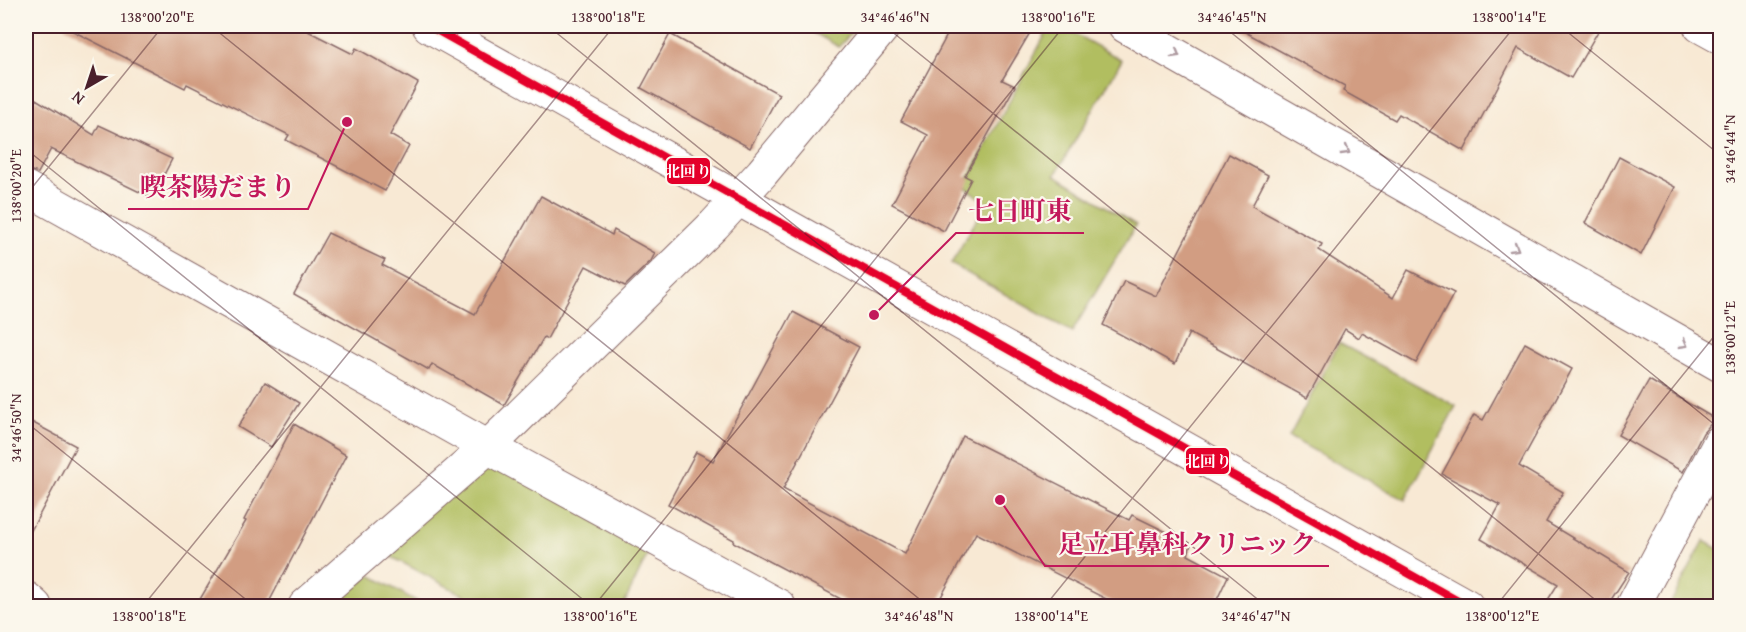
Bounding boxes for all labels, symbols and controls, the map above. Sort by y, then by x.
text: 138°00'20"E [120,6,194,27]
text: 138°00'18"E [571,6,645,27]
text: 34°46'46"N [861,6,930,27]
text: 138°00'16"E [1021,6,1095,27]
text: 34°46'45"N [1198,6,1267,27]
text: 138°00'14"E [1472,6,1546,27]
one-way arrow [1170,47,1180,59]
north arrow [57,57,117,117]
text: N [66,86,89,111]
text: 34°46'44"N [1719,114,1740,183]
one-way arrow [1339,144,1350,155]
text: 138°00'20"E [5,149,26,223]
line badge: 北回り [666,157,711,185]
text: 北回り [664,159,712,183]
callout: 喫茶陽だまり [128,165,308,209]
text: 喫茶陽だまり [140,167,296,206]
callout: 七日町東 [956,189,1084,233]
text: 七日町東 [968,191,1072,230]
one-way arrow [1509,240,1519,252]
text: 138°00'12"E [1719,301,1740,375]
one-way arrow [1678,337,1689,348]
text: 34°46'50"N [5,393,26,462]
line badge: 北回り [1185,447,1230,475]
text: 北回り [1184,449,1232,473]
callout: 足立耳鼻科クリニック [1045,522,1329,566]
text: 足立耳鼻科クリニック [1058,524,1316,563]
text: 138°00'18"E [112,605,186,626]
text: 138°00'16"E [563,605,637,626]
text: 34°46'48"N [885,605,954,626]
text: 138°00'14"E [1014,605,1088,626]
text: 34°46'47"N [1222,605,1291,626]
text: 138°00'12"E [1465,605,1539,626]

